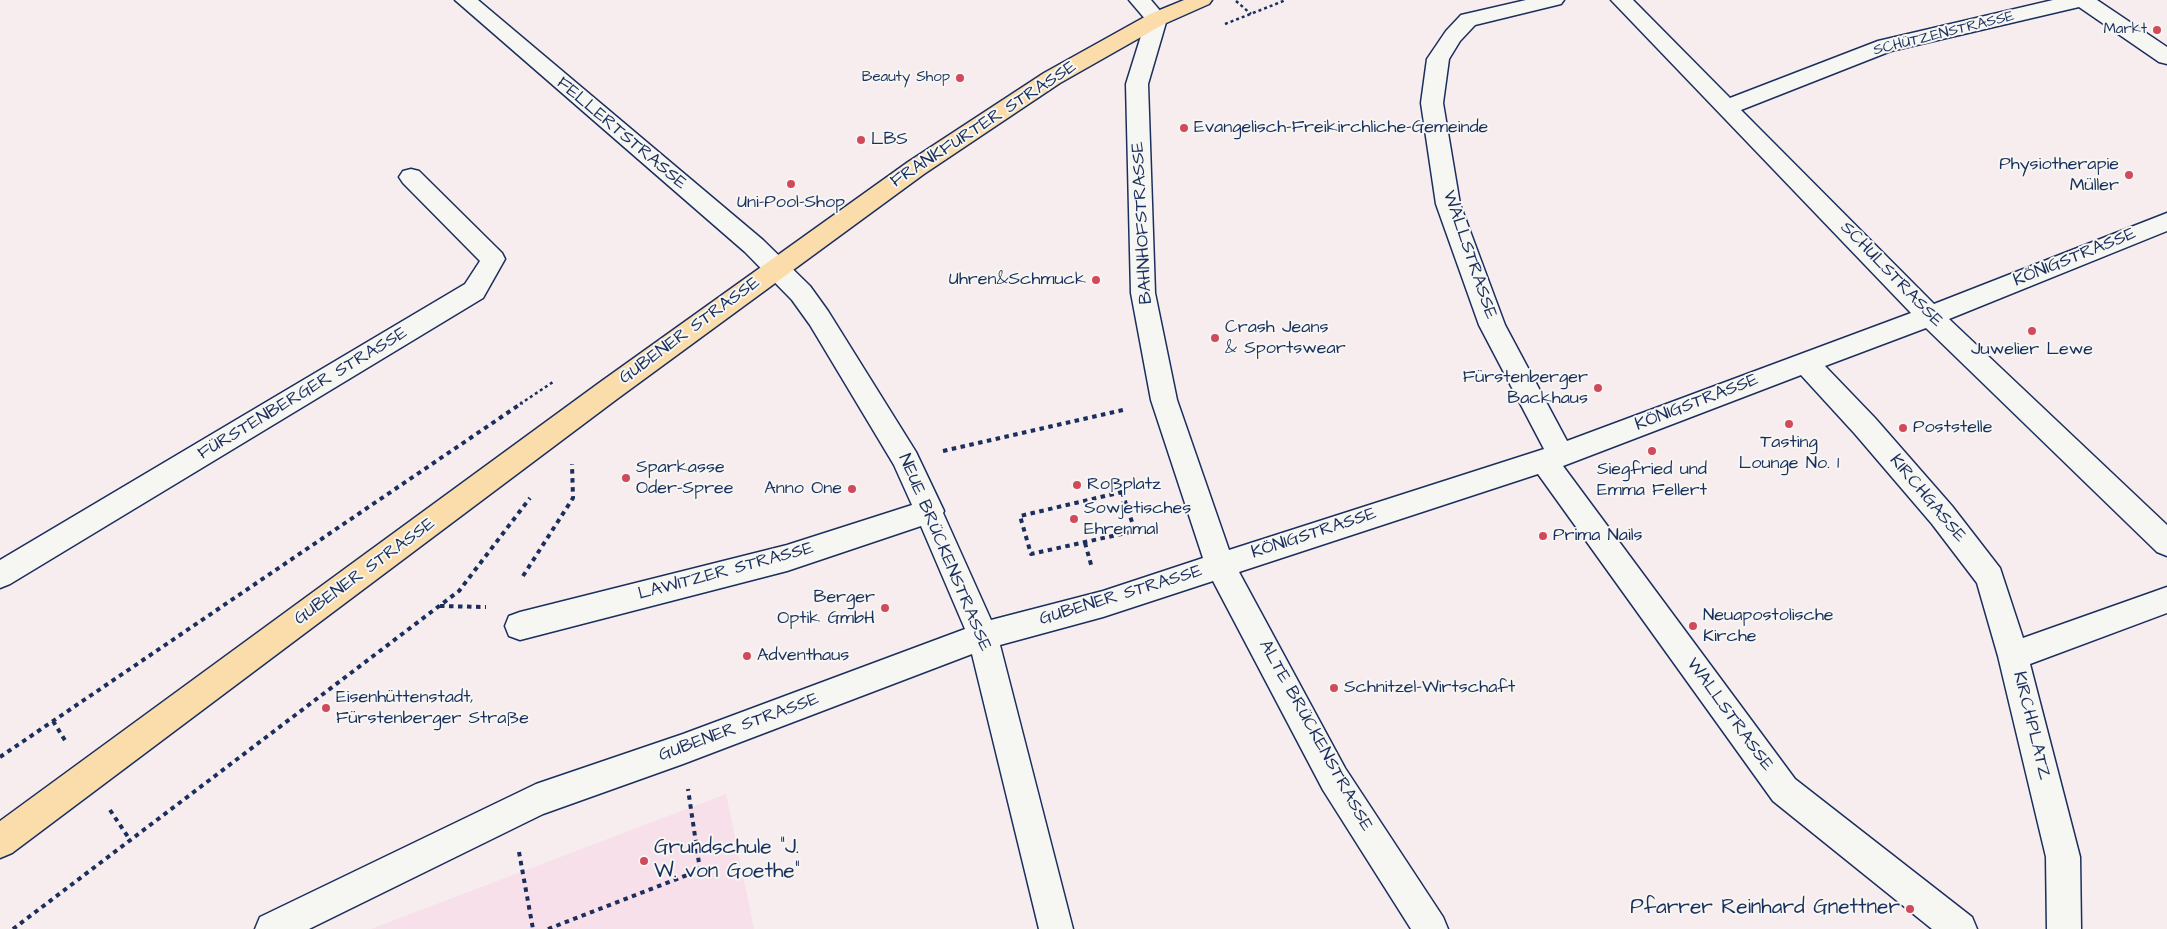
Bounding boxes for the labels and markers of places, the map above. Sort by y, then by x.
place label: Markt [2103,21,2147,39]
marker: Markt [2151,24,2163,36]
place label: Beauty Shop [862,69,950,87]
marker: Beauty Shop [954,72,966,84]
place label: Evangelisch-Freikirchliche-Gemeinde [1194,117,1488,139]
marker: Evangelisch-Freikirchliche-Gemeinde [1178,122,1190,134]
place label: LBS [871,129,908,151]
marker: LBS [855,134,867,146]
place label: Physiotherapie Müller [1999,154,2119,196]
marker: Physiotherapie Müller [2123,169,2135,181]
marker: Uni-Pool-Shop [785,178,797,190]
place label: Uni-Pool-Shop [737,192,845,214]
place label: Uhren&Schmuck [949,269,1086,291]
marker: Uhren&Schmuck [1090,274,1102,286]
place label: Crash Jeans & Sportswear [1225,317,1346,359]
marker: Juwelier Lewe [2026,325,2038,337]
marker: Crash Jeans & Sportswear [1209,332,1221,344]
place label: Juwelier Lewe [1971,339,2093,361]
place label: Fürstenberger Backhaus [1463,367,1588,409]
marker: Fürstenberger Backhaus [1592,382,1604,394]
place label: Poststelle [1913,417,1992,439]
marker: Tasting Lounge No. 1 [1783,418,1795,430]
marker: Poststelle [1897,422,1909,434]
place label: Tasting Lounge No. 1 [1739,432,1839,474]
marker: Siegfried und Emma Fellert [1646,445,1658,457]
place label: Sparkasse Oder-Spree [636,457,734,499]
place label: Siegfried und Emma Fellert [1597,459,1707,502]
marker: Sparkasse Oder-Spree [620,472,632,484]
place label: Roßplatz [1087,474,1161,496]
place label: Anno One [764,478,842,500]
marker: Roßplatz [1071,479,1083,491]
marker: Anno One [846,483,858,495]
place label: Sowjetisches Ehrenmal [1084,498,1191,540]
marker: Sowjetisches Ehrenmal [1068,513,1080,525]
place label: Prima Nails [1553,525,1643,547]
marker: Prima Nails [1537,530,1549,542]
place label: Berger Optik GmbH [777,587,875,630]
marker: Berger Optik GmbH [879,602,891,614]
place label: Neuapostolische Kirche [1703,605,1834,648]
marker: Neuapostolische Kirche [1687,620,1699,632]
place label: Adventhaus [757,645,849,667]
marker: Adventhaus [741,650,753,662]
place label: Schnitzel-Wirtschaft [1344,677,1515,699]
marker: Schnitzel-Wirtschaft [1328,682,1340,694]
place label: Eisenhüttenstadt, Fürstenberger Straße [336,687,529,730]
marker: Eisenhüttenstadt, Fürstenberger Straße [320,702,332,714]
place label: Grundschule "J. W. von Goethe" [654,836,800,886]
marker: Grundschule "J. W. von Goethe" [638,855,650,867]
place label: Pfarrer Reinhard Gnettner [1630,896,1900,922]
marker: Pfarrer Reinhard Gnettner [1904,903,1916,915]

